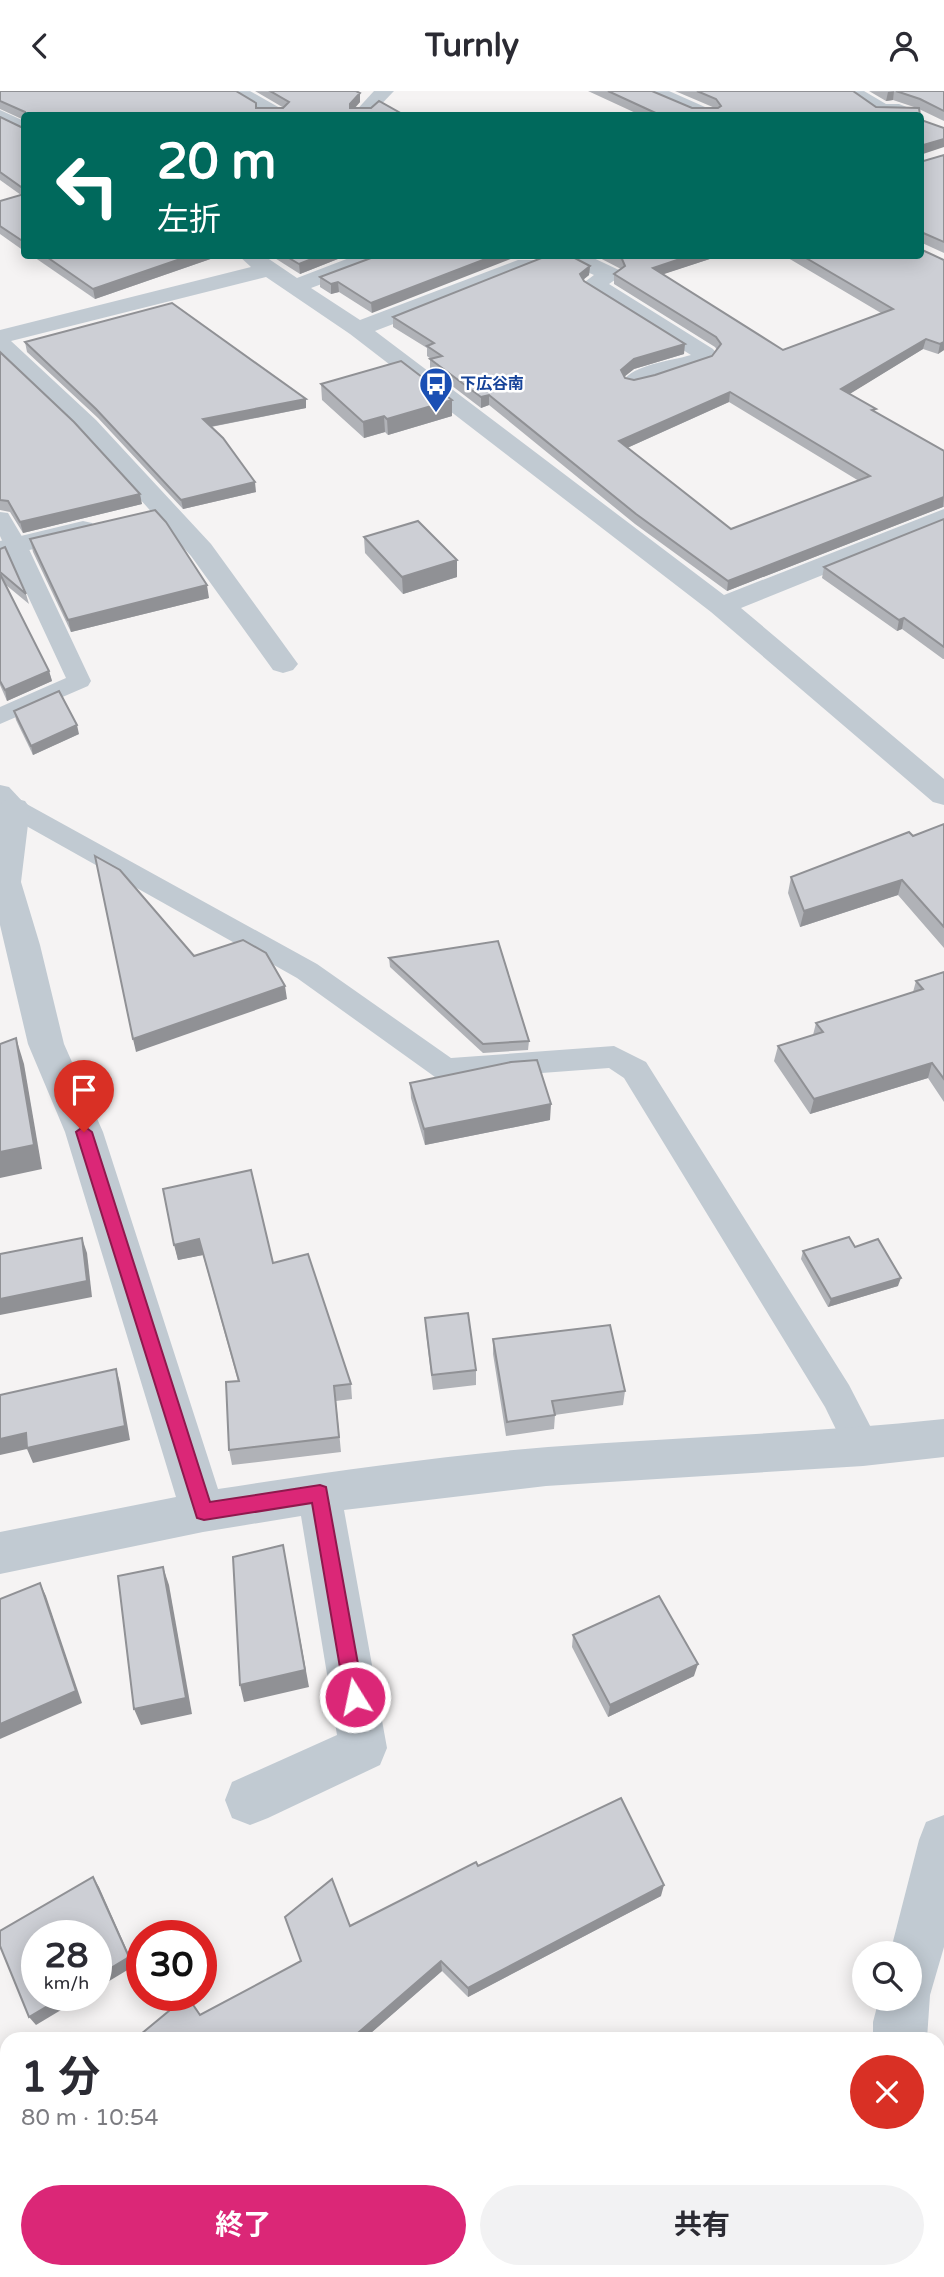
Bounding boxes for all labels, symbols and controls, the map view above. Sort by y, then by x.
icon: back [21,27,59,65]
text: Turnly [425,27,519,65]
icon: person [885,27,923,65]
text: 20 m [157,133,276,192]
icon: left [42,140,133,231]
text: 左折 [157,201,221,239]
bus stop icon: 下広谷南 [417,365,455,414]
place label: 下広谷南 [460,374,524,394]
pin [54,1060,114,1132]
icon: arrive [65,1071,103,1109]
position arrow [318,1660,392,1734]
speed limit sign: 30 [126,1920,217,2011]
text: 28 [45,1935,88,1977]
map controls [852,1941,922,2011]
button: search [852,1941,922,2011]
text: km/h [44,1972,89,1994]
text: 1 分 [21,2052,100,2103]
button: close [850,2055,924,2129]
text: 80 m · 10:54 [21,2104,159,2132]
button: 終了 [21,2185,466,2265]
button: 共有 [480,2185,924,2265]

